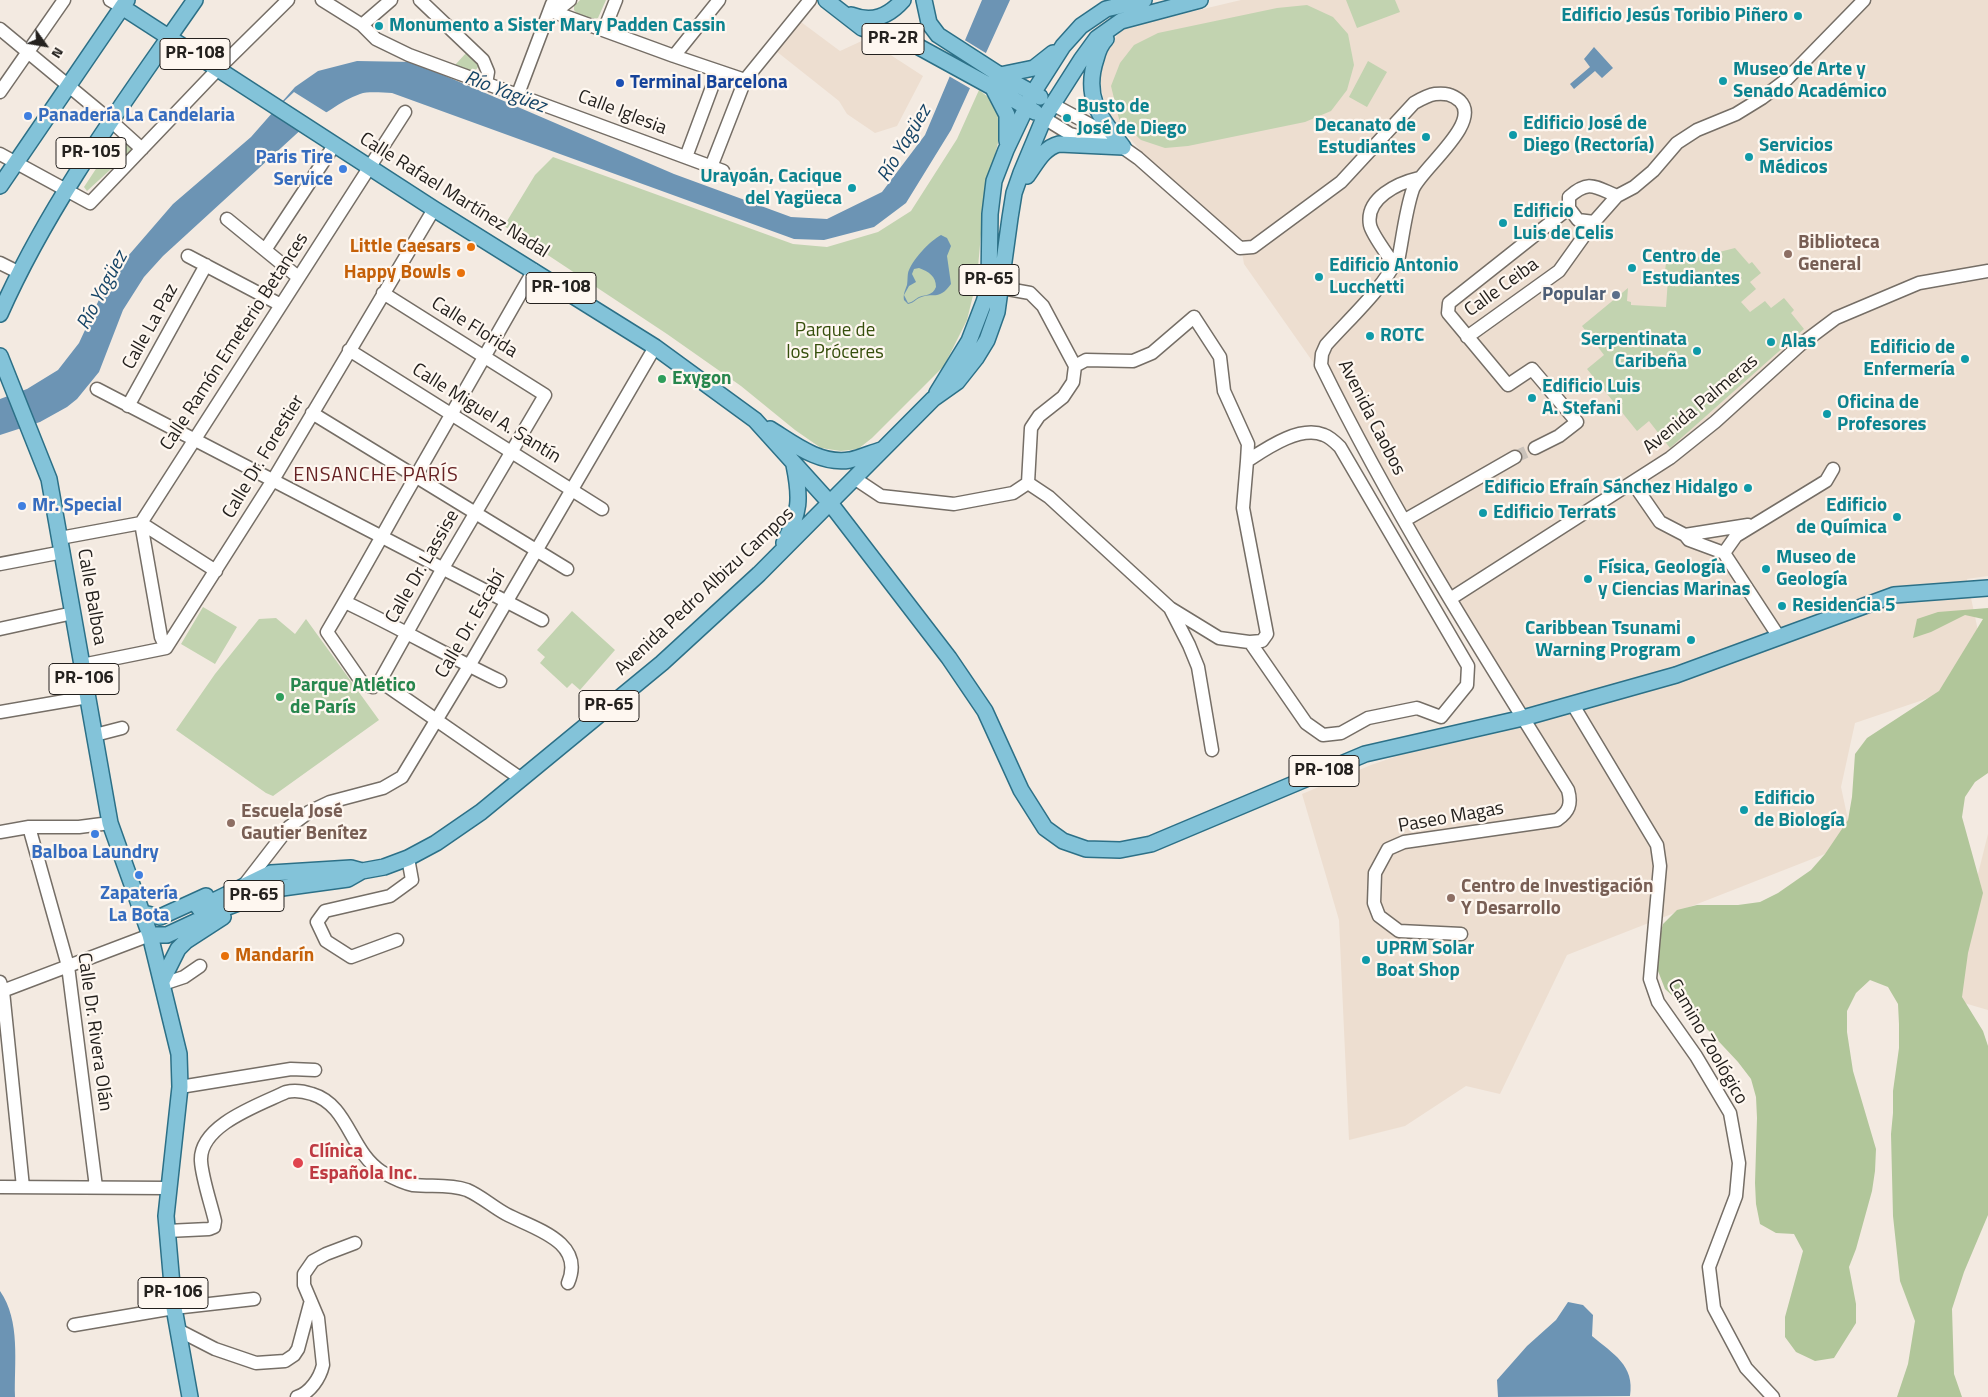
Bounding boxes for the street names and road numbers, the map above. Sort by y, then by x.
road number: PR-2R [862,23,924,54]
road number: PR-108 [160,39,230,70]
street label: Calle Iglesia [574,86,670,140]
street label: Calle Rafael Martínez Nadal [355,128,553,264]
road number: PR-105 [56,138,126,168]
street label: Calle Ramón Emeterio Betances [156,229,314,455]
street label: Calle Ceiba [1461,254,1543,322]
road number: PR-65 [959,264,1019,296]
road number: PR-108 [526,272,596,304]
street label: Calle La Paz [118,280,184,374]
street label: Calle Florida [427,293,521,363]
street label: Avenida Palmeras [1639,350,1763,460]
street label: Avenida Caobos [1332,357,1410,479]
street label: Calle Miguel A. Santín [407,359,565,469]
street label: Calle Dr. Forestier [218,391,310,523]
street label: Avenida Pedro Albizu Campos [611,503,799,681]
street label: Calle Dr. Lassise [381,506,465,628]
street label: Calle Balboa [71,547,111,647]
street label: Calle Dr. Escabí [431,567,511,683]
road number: PR-106 [49,664,119,694]
road number: PR-65 [579,690,639,721]
road number: PR-108 [1289,756,1359,786]
street label: Paseo Magas [1396,797,1506,839]
road number: PR-65 [224,880,284,911]
street label: Calle Dr. Rivera Olán [72,951,116,1113]
street label: Camino Zoológico [1662,975,1752,1109]
road number: PR-106 [138,1278,208,1309]

